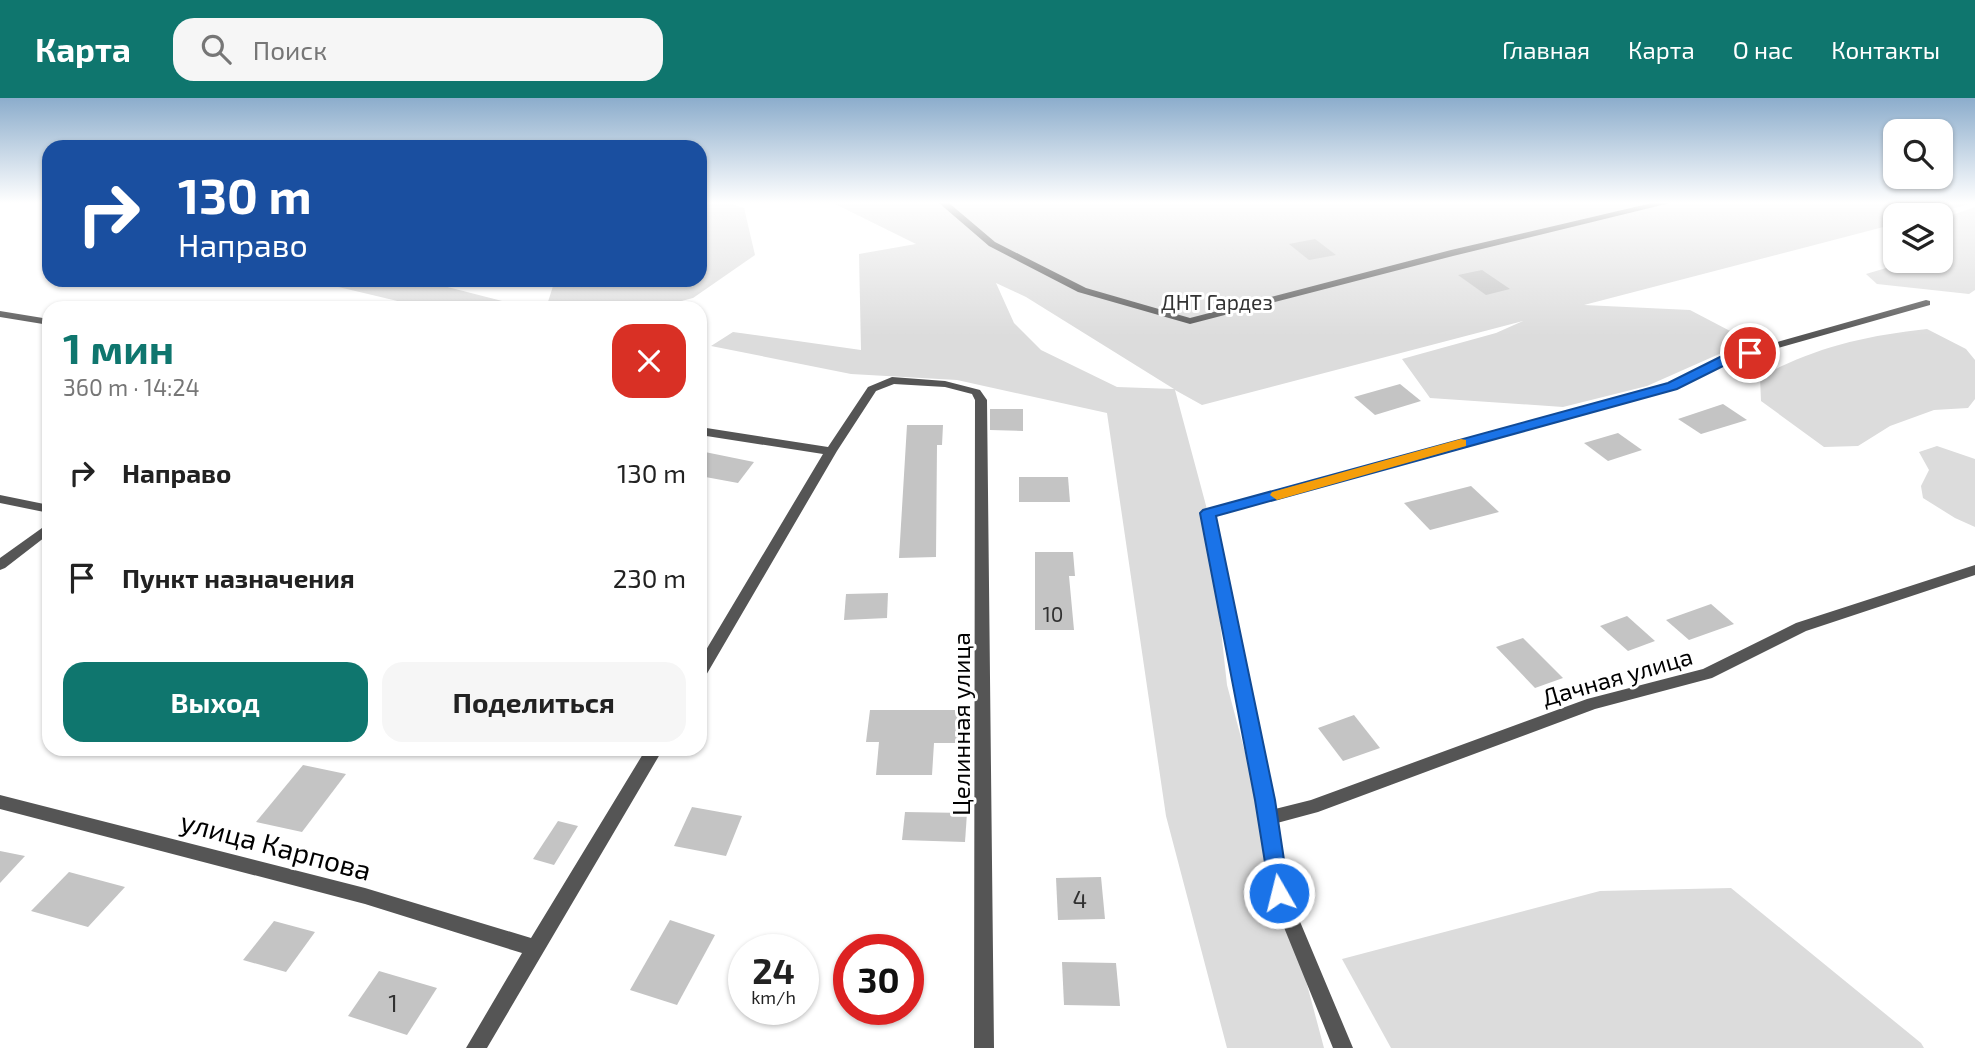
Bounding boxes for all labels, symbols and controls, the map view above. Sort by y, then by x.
search box [173,18,663,81]
text: Карта [35,29,131,69]
icon: search [197,30,235,68]
text: Поиск [253,34,327,65]
text: Главная [1502,35,1590,64]
text: Карта [1628,35,1695,64]
text: О нас [1733,35,1793,64]
text: Контакты [1831,35,1940,64]
map controls [1883,119,1953,273]
button: search [1883,119,1953,189]
text: 130 m [178,165,312,224]
icon: right [63,168,154,259]
button: layers [1883,203,1953,273]
text: Направо [178,225,308,263]
park label: ДНТ Гардез [1161,289,1273,314]
text: 1 мин [63,322,174,372]
pin [1720,323,1780,383]
button: close [612,324,686,398]
icon: arrive [1731,334,1769,372]
text: 360 m · 14:24 [63,373,200,401]
icon: right [63,454,101,492]
text: Направо [122,457,231,488]
text: 130 m [617,457,686,488]
icon: arrive [63,559,101,597]
text: Пункт назначения [122,562,355,593]
text: 230 m [613,562,686,593]
house number: 10 [1042,601,1064,626]
street label: Целинная улица [946,632,976,816]
street label: Дачная улица [1538,641,1696,712]
button: Выход [63,662,368,742]
button: Поделиться [382,662,686,742]
street label: улица Карпова [177,803,375,887]
position arrow [1242,856,1316,930]
house number: 4 [1073,884,1087,913]
speed limit sign: 30 [833,934,924,1025]
text: 24 [752,949,795,991]
text: km/h [751,986,796,1008]
house number: 1 [388,988,398,1017]

